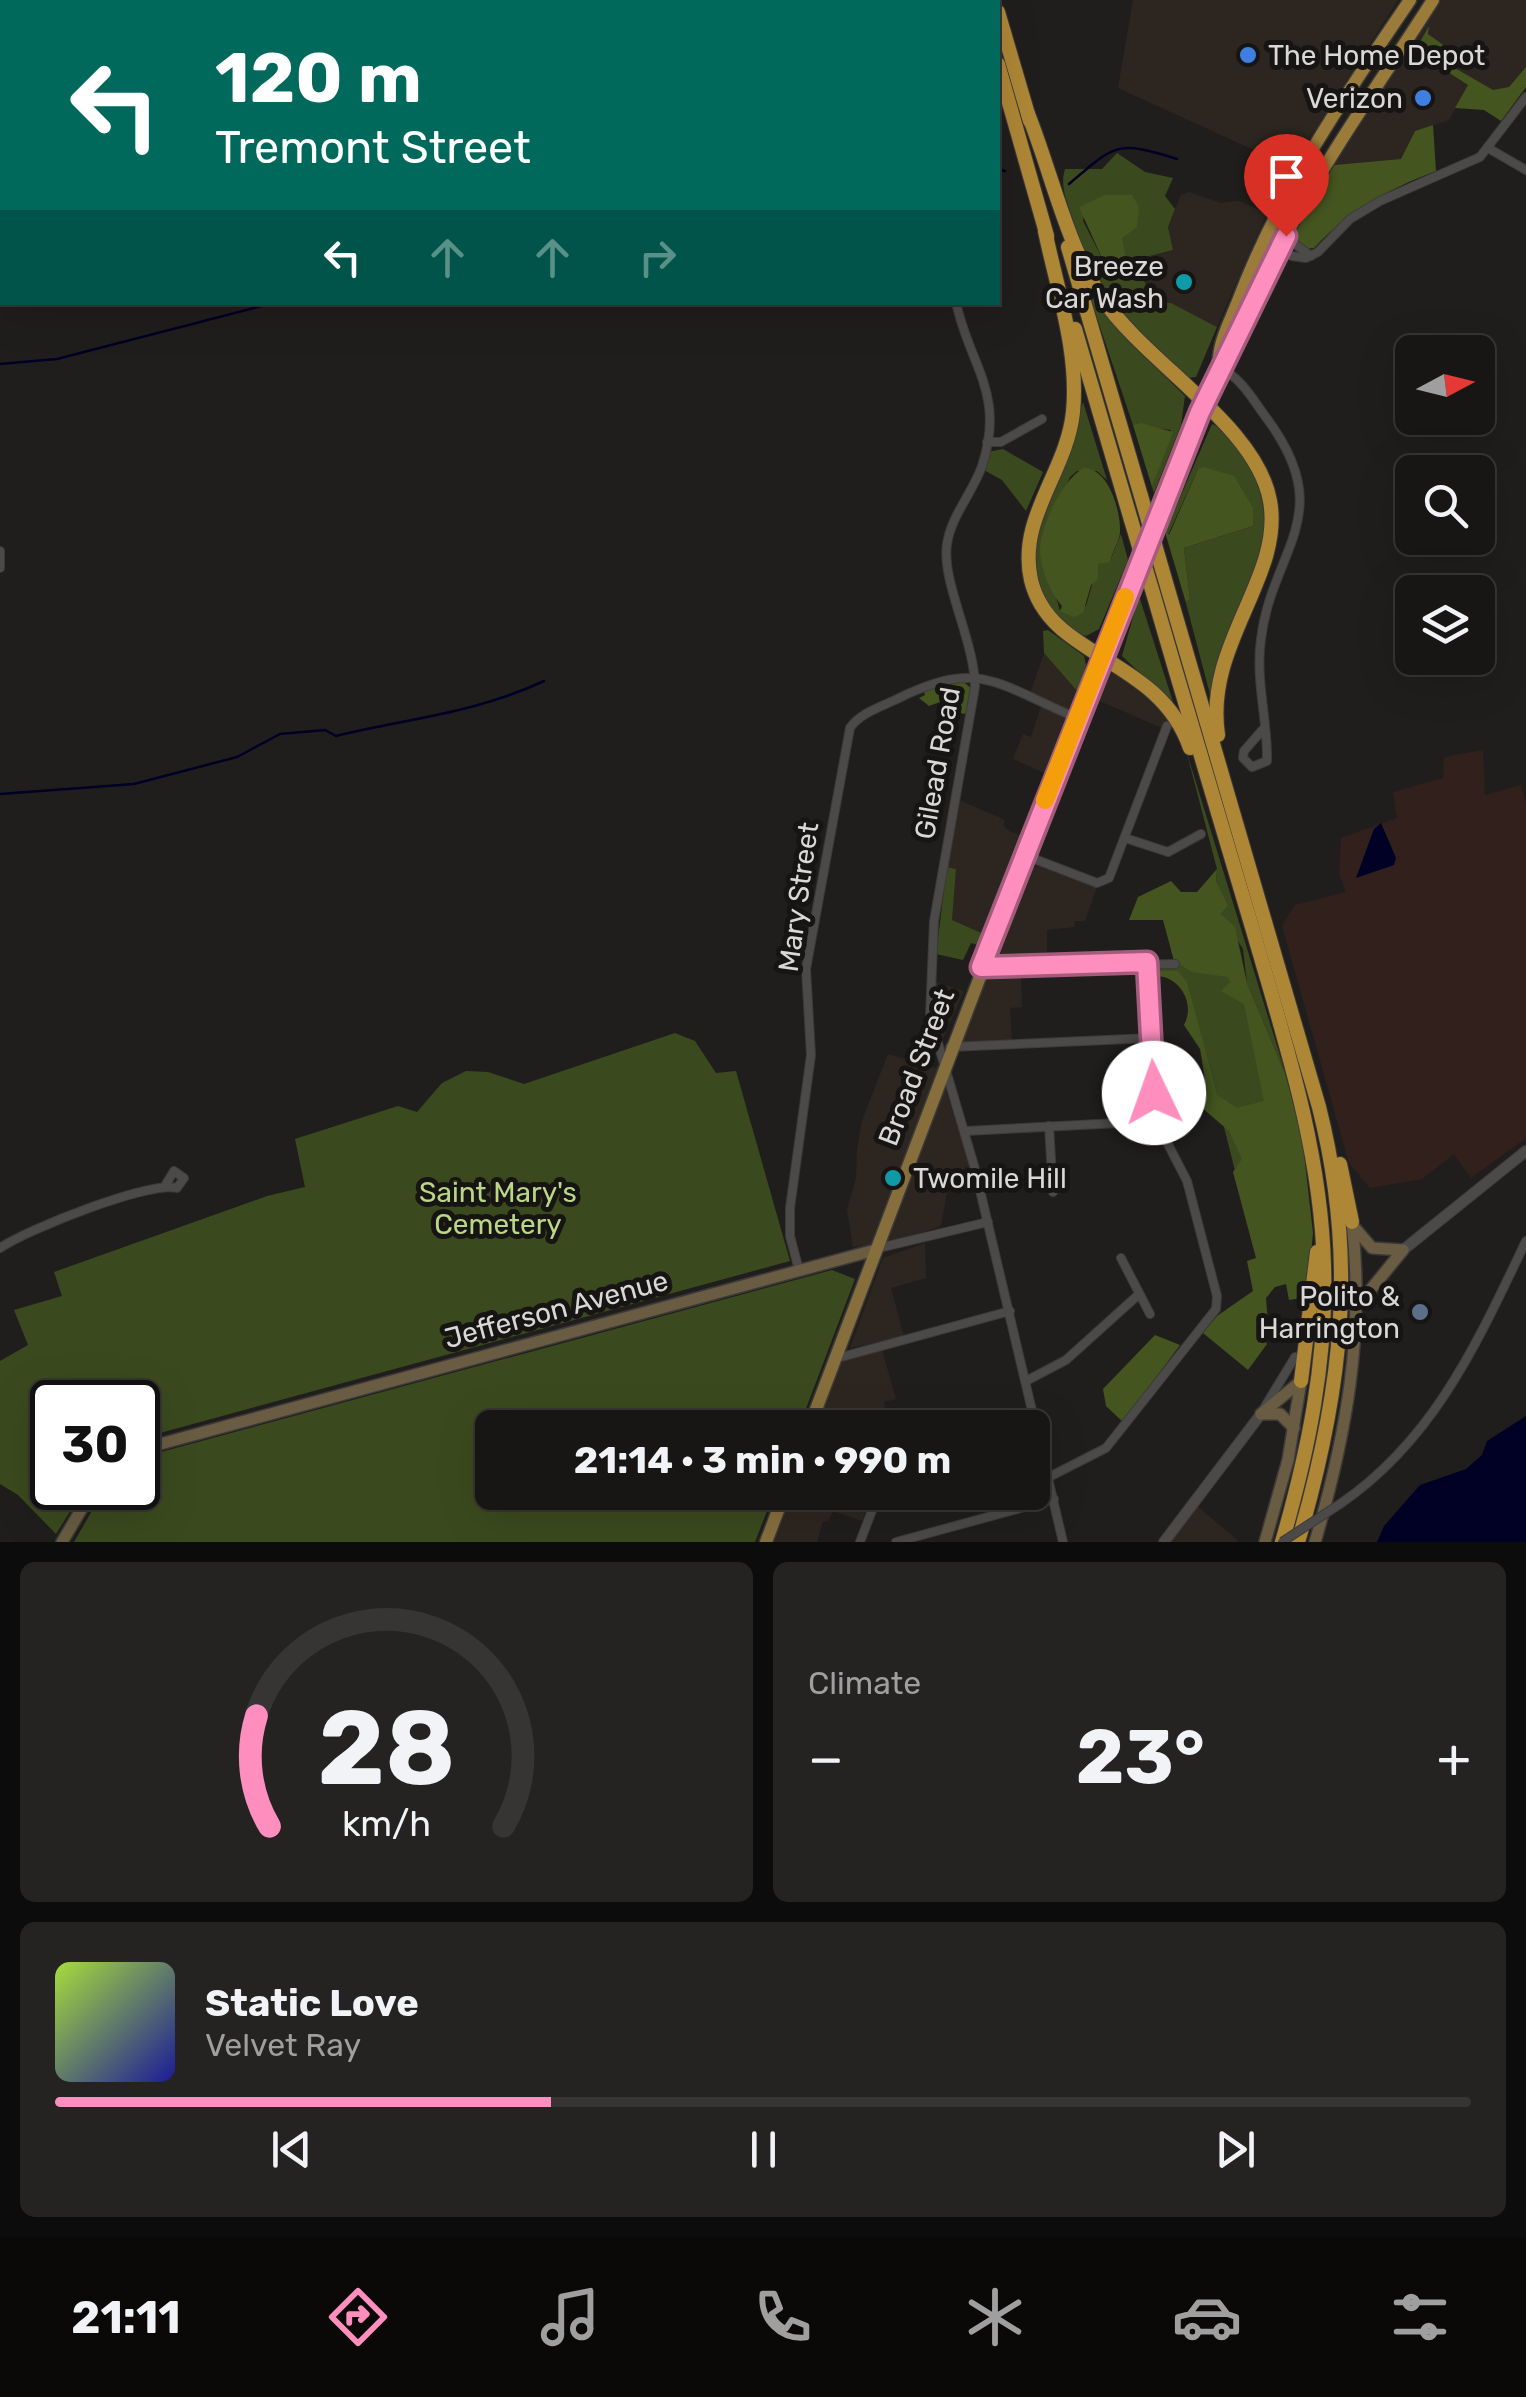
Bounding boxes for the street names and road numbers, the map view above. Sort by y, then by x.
street label: Gilead Road [908,685,967,842]
street label: Mary Street [772,820,825,974]
street label: Broad Street [871,984,961,1150]
street label: Jefferson Avenue [441,1264,672,1355]

